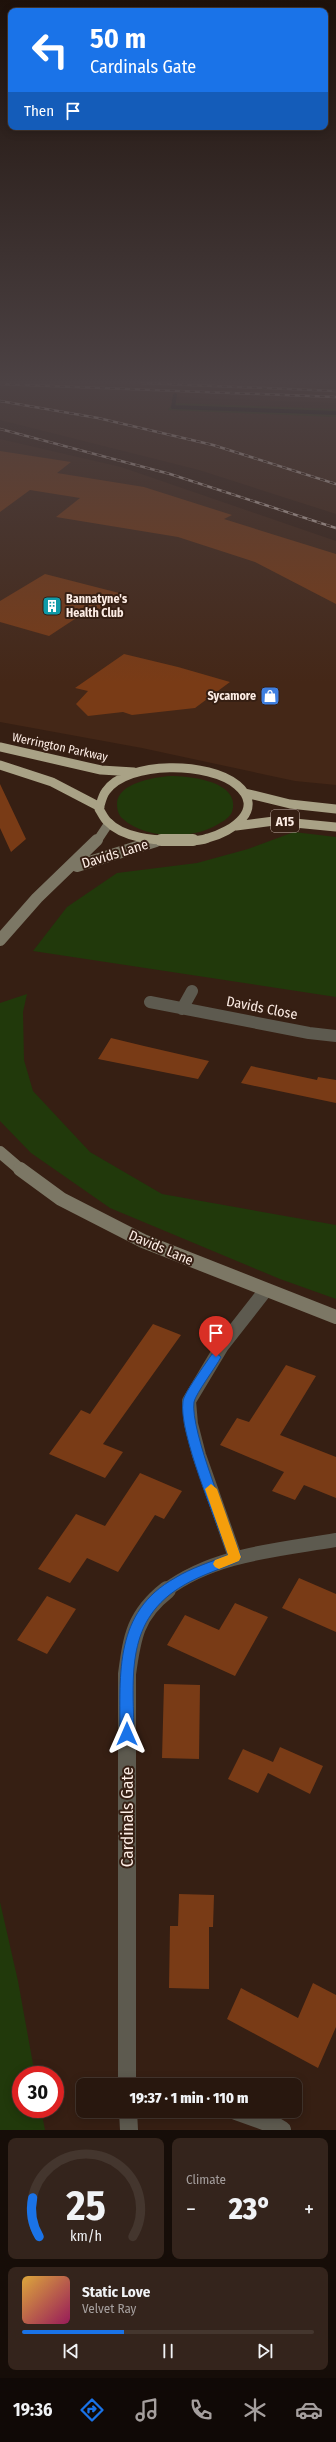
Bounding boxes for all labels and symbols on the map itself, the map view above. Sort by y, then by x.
place label: Bannatyne's Health Club [66,592,128,620]
building icon: Bannatyne's Health Club [41,595,63,617]
shop icon: Sycamore [259,685,281,707]
place label: Sycamore [207,689,256,703]
street label: Werrington Parkway [11,730,110,764]
road number: A15 [271,810,299,832]
street label: Davids Lane [80,836,150,872]
street label: Davids Close [225,993,299,1023]
street label: Davids Lane [126,1227,196,1269]
pin [199,1316,233,1357]
position arrow [106,1713,148,1755]
street label: Cardinals Gate [117,1767,138,1867]
speed limit sign: 30 [12,2066,64,2118]

